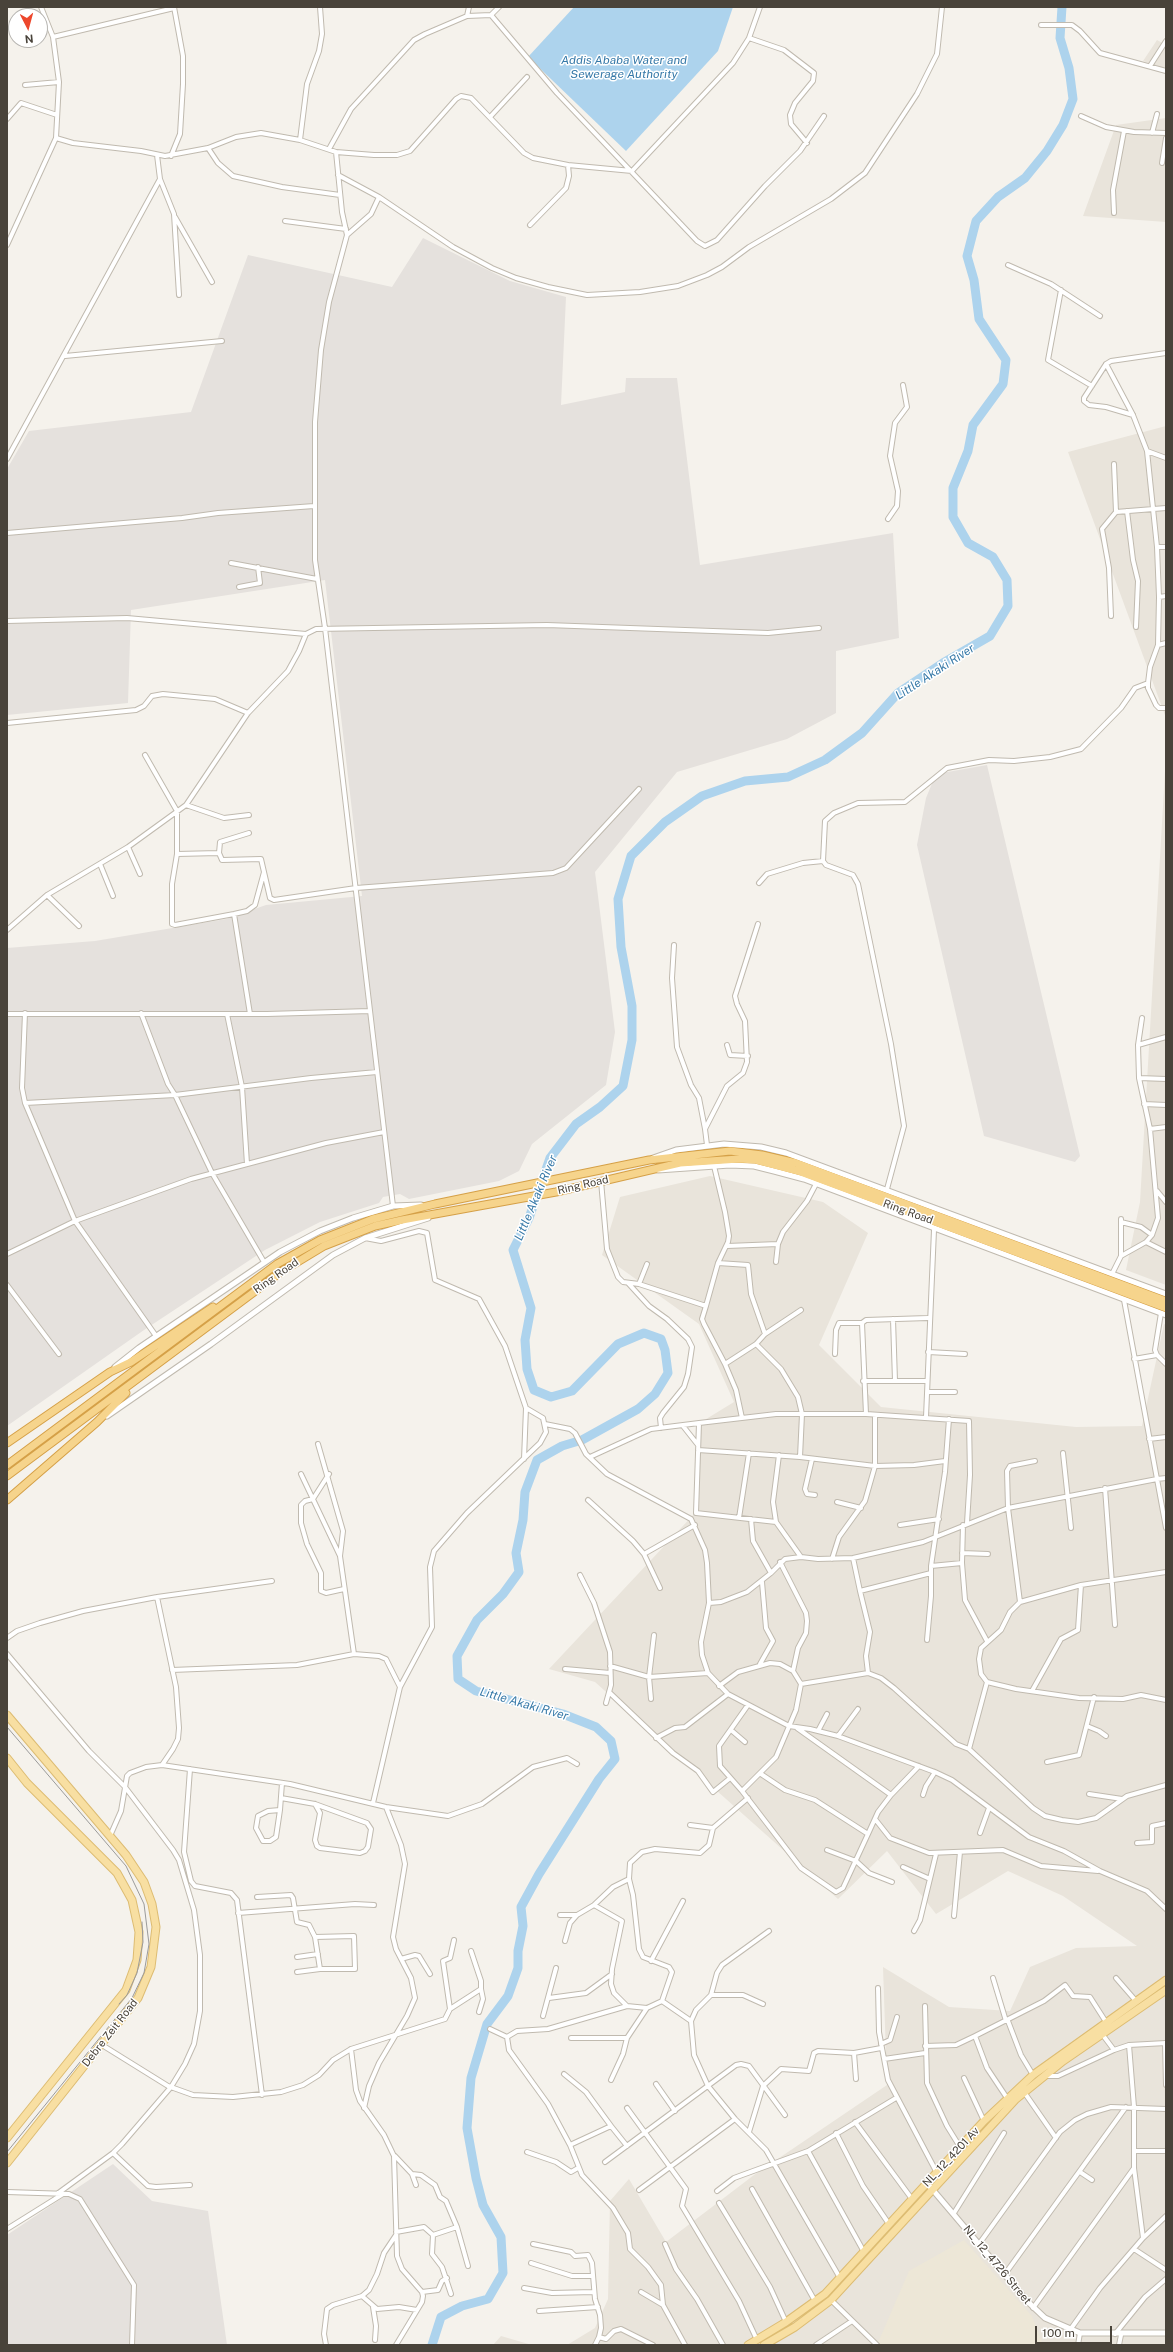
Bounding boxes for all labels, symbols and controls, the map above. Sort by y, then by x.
north arrow [8,8,48,48]
text: N [24,33,34,45]
water label: Addis Ababa Water and Sewerage Authority [561,53,687,81]
water label: Little Akaki River [893,641,977,703]
water label: Little Akaki River [512,1153,560,1243]
street label: Ring Road [556,1173,610,1197]
street label: Ring Road [881,1197,935,1227]
street label: Ring Road [251,1256,301,1296]
water label: Little Akaki River [478,1684,570,1724]
street label: Debre Zeit Road [79,1996,141,2070]
street label: NL_12_4201 Av [920,2124,982,2190]
street label: NL_12_4726 Street [960,2223,1034,2307]
scale bar [1037,2318,1114,2344]
text: 100 m [1042,2326,1075,2340]

